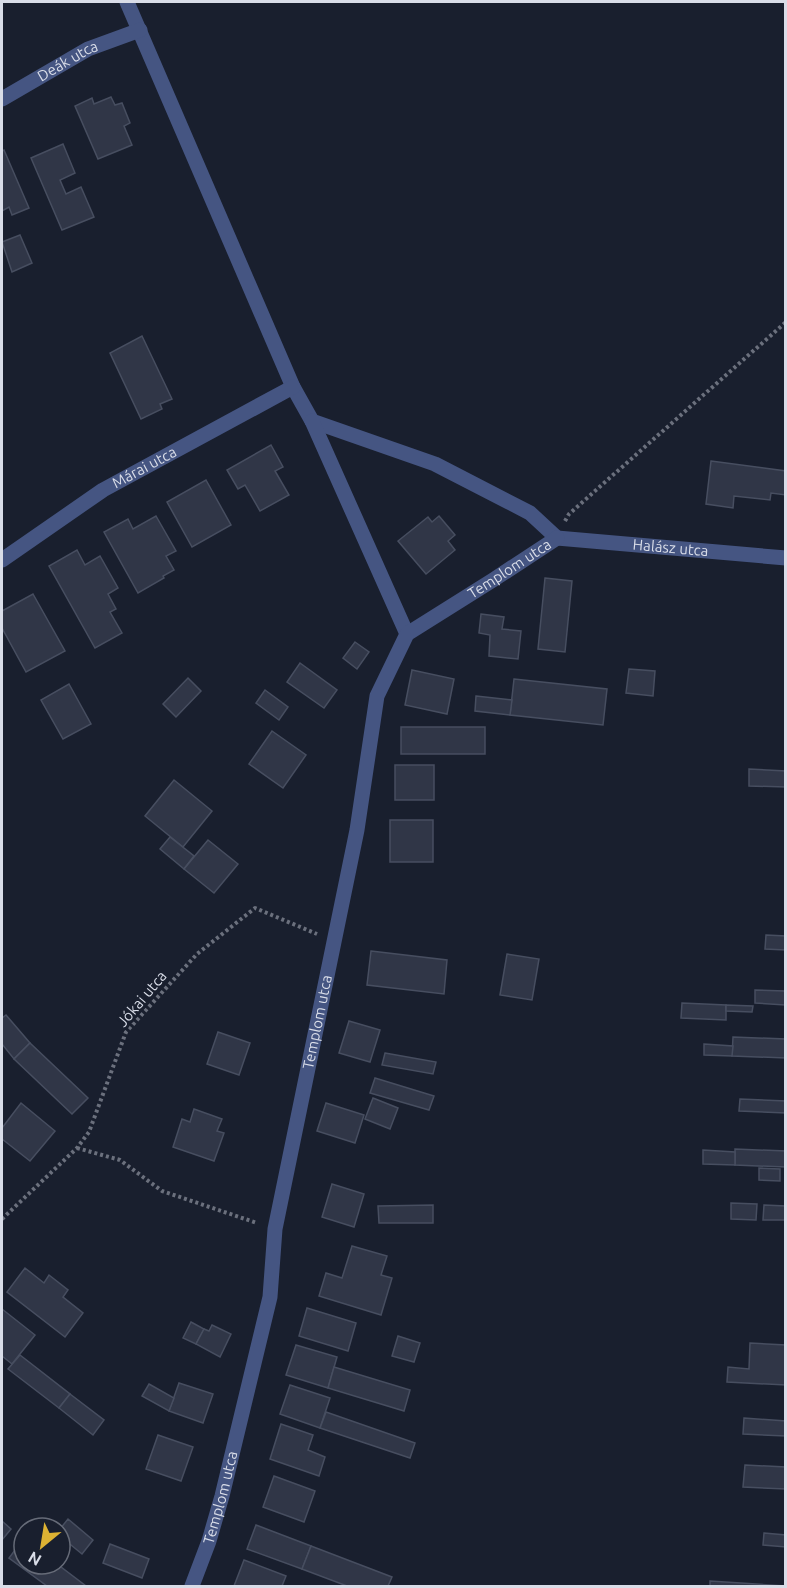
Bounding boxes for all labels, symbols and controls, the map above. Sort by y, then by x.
street label: Deák utca [34,37,100,84]
street label: Márai utca [109,443,179,491]
street label: Templom utca [464,535,554,602]
street label: Halász utca [632,536,709,559]
street label: Jókai utca [113,967,170,1030]
street label: Templom utca [299,973,335,1071]
street label: Templom utca [200,1449,241,1546]
north arrow [12,1516,72,1576]
text: N [25,1548,44,1570]

